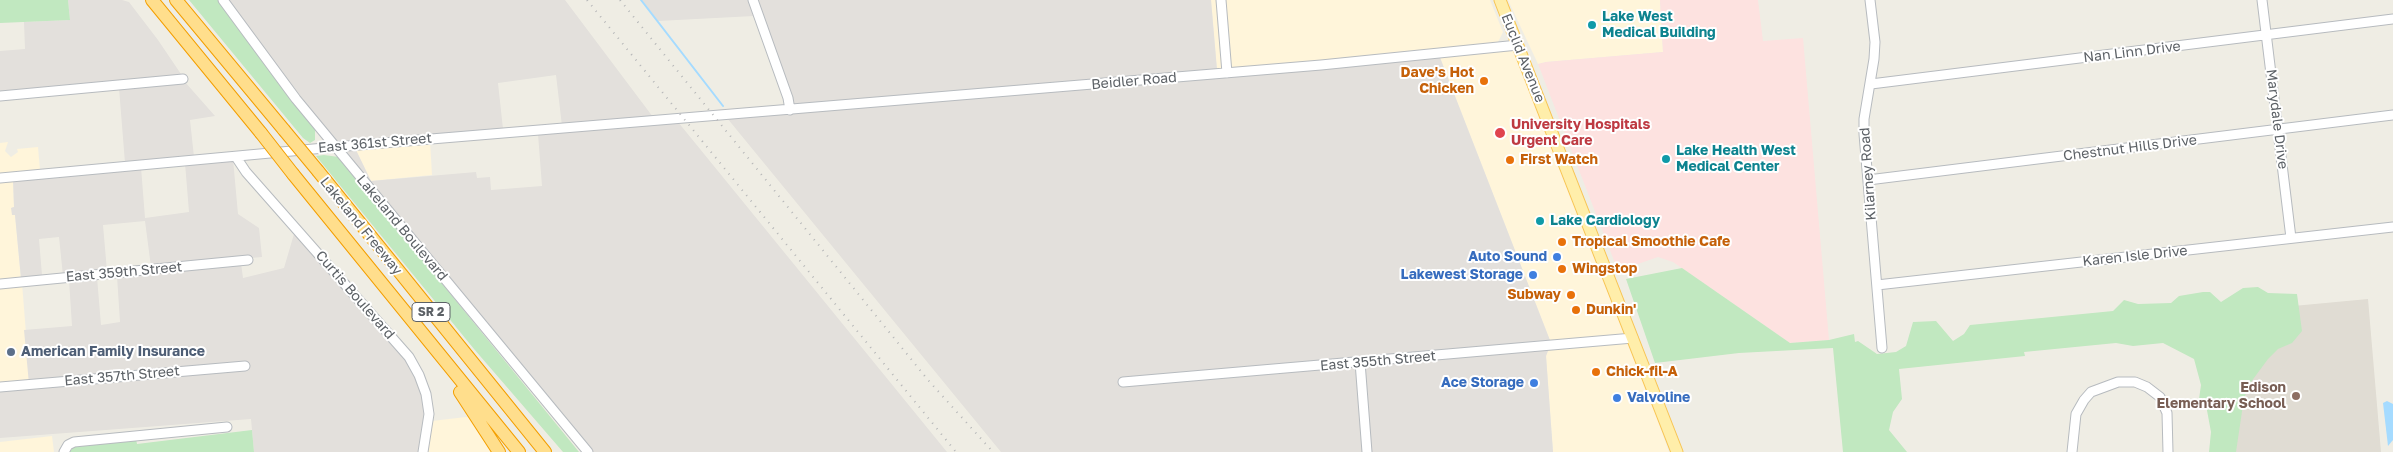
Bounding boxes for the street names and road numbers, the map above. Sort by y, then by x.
street label: Euclid Avenue [1498,11,1548,105]
street label: Nan Linn Drive [2082,38,2182,66]
street label: Marydale Drive [2263,68,2291,170]
street label: Beidler Road [1091,69,1177,93]
street label: Kilarney Road [1856,127,1880,221]
street label: East 361st Street [317,130,433,156]
street label: Chestnut Hills Drive [2062,131,2198,165]
street label: Lakeland Boulevard [353,172,451,284]
street label: Lakeland Freeway [316,174,406,278]
street label: Karen Isle Drive [2082,242,2188,270]
street label: Curtis Boulevard [312,247,398,343]
street label: East 359th Street [65,259,183,285]
road number: SR 2 [412,302,450,322]
street label: East 355th Street [1319,348,1437,374]
street label: East 357th Street [64,363,180,389]

